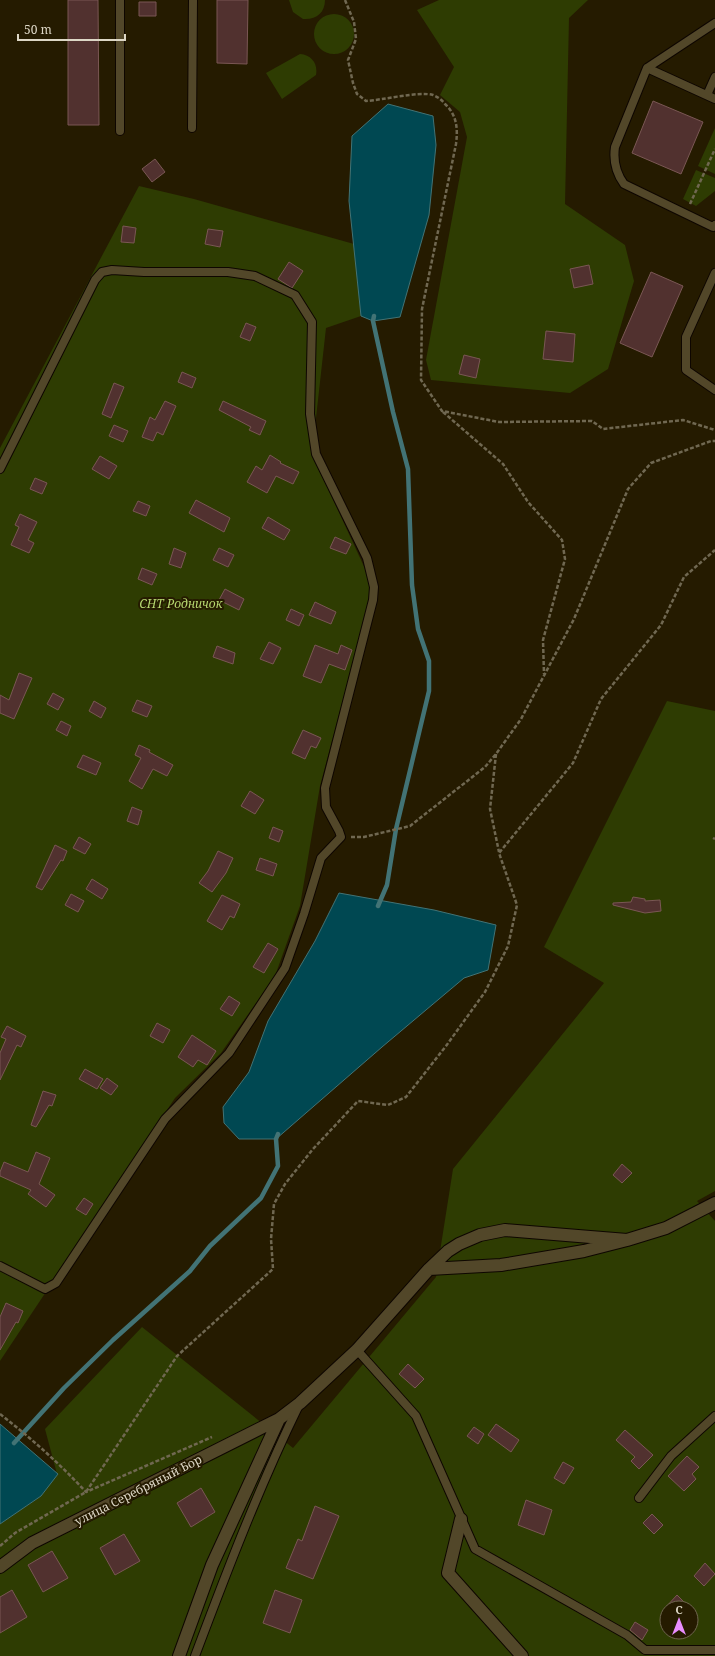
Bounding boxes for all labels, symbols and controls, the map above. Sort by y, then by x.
scale bar [18,16,125,42]
text: 50 m [24,21,52,38]
park label: СНТ Родничок [139,595,224,612]
street label: улица Серебряный Бор [71,1450,205,1530]
north arrow [659,1600,699,1640]
text: С [675,1602,683,1617]

